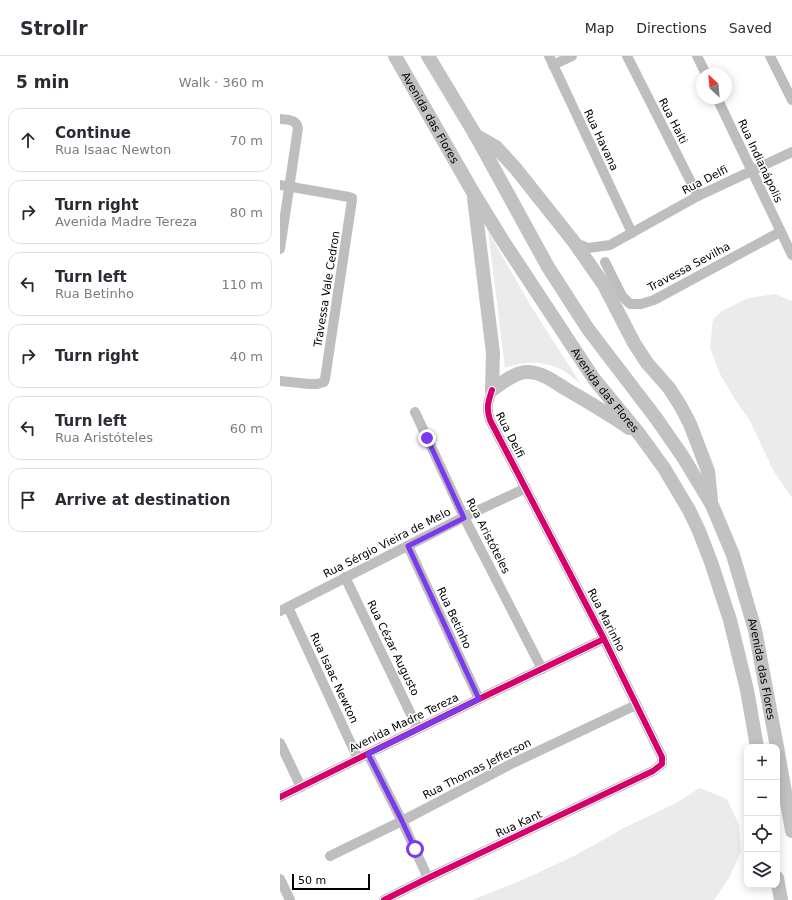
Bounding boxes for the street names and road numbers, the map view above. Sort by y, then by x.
street label: Avenida das Flores [399,70,462,166]
street label: Rua Haiti [656,96,690,146]
street label: Rua Havana [581,107,621,173]
street label: Rua Indianápolis [735,117,785,205]
street label: Rua Delfi [680,163,730,197]
street label: Travessa Vale Cedron [311,230,343,349]
street label: Travessa Sevilha [645,240,732,295]
street label: Avenida das Flores [569,345,642,435]
street label: Rua Delfi [493,410,527,460]
street label: Rua Aristóteles [463,496,513,576]
street label: Rua Sérgio Vieira de Melo [321,505,453,581]
street label: Rua Betinho [434,585,474,651]
street label: Rua Marinho [585,586,628,654]
street label: Rua Cézar Augusto [364,598,422,698]
street label: Avenida das Flores [745,617,778,721]
street label: Rua Isaac Newton [307,631,361,725]
street label: Avenida Madre Tereza [347,691,461,755]
street label: Rua Thomas Jefferson [421,736,533,802]
street label: Rua Kant [494,807,545,840]

